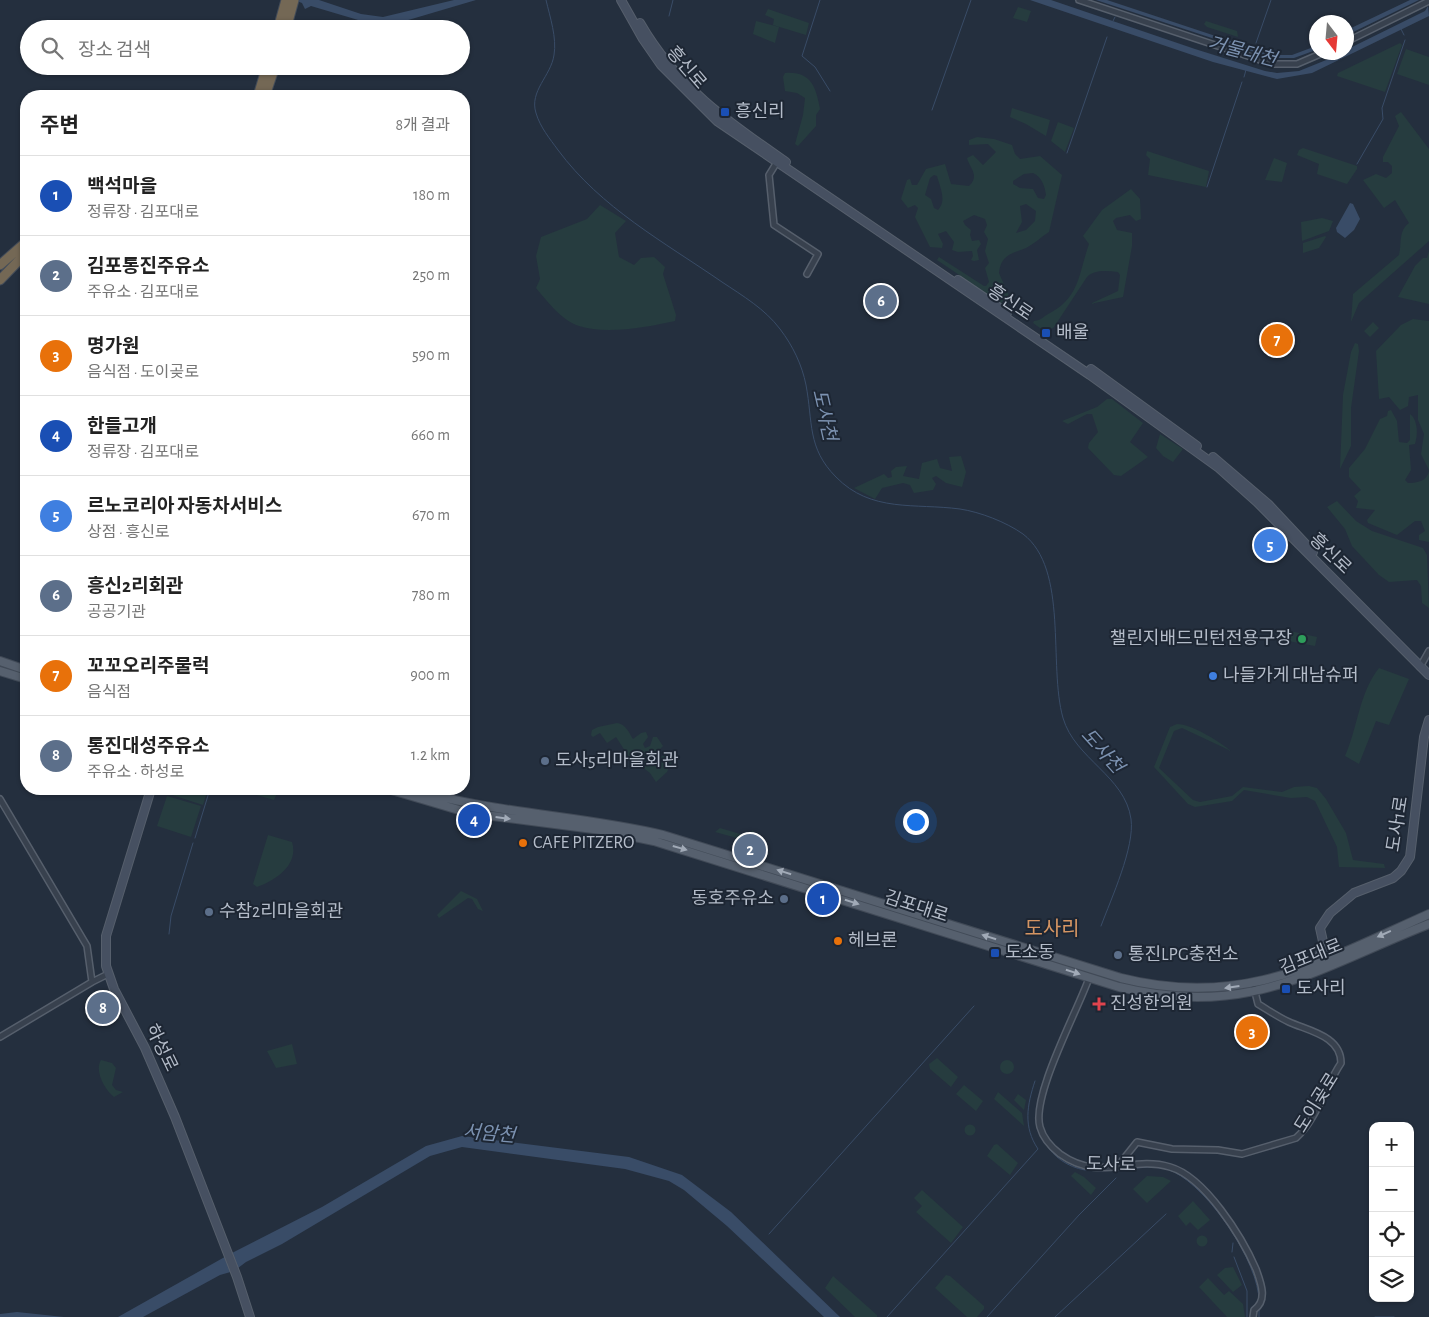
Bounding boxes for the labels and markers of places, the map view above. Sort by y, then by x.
place label: 흥신리 [735,101,785,121]
marker: 흥신리 [719,106,731,118]
pin: 6 [865,282,897,320]
pin: 7 [1261,321,1293,359]
place label: 배울 [1056,323,1089,342]
marker: 배울 [1040,327,1052,339]
pin: 5 [1254,526,1286,564]
place label: 챌린지배드민턴전용구장 [1110,628,1292,648]
marker: 챌린지배드민턴전용구장 [1296,633,1308,645]
place label: 나들가게 대남슈퍼 [1223,665,1358,685]
marker: 나들가게 대남슈퍼 [1207,670,1219,682]
place label: 도사5리마을회관 [555,750,679,770]
marker: 도사5리마을회관 [539,755,551,767]
pin: 4 [458,801,490,839]
pin: 2 [734,831,766,869]
place label: CAFE PITZERO [533,834,634,852]
marker: CAFE PITZERO [517,837,529,849]
pin: 1 [807,880,839,918]
place label: 동호주유소 [691,889,774,908]
marker: 동호주유소 [778,893,790,905]
place label: 수참2리마을회관 [219,901,344,921]
marker: 수참2리마을회관 [203,906,215,918]
place label: 헤브론 [848,930,898,950]
marker: 헤브론 [832,935,844,947]
place label: 도소동 [1005,943,1055,962]
place label: 통진LPG충전소 [1128,945,1238,964]
marker: 도소동 [989,947,1001,959]
marker: 통진LPG충전소 [1112,949,1124,961]
place label: 도사리 [1296,978,1346,998]
marker: 도사리 [1280,983,1292,995]
pin: 8 [87,989,119,1027]
place label: 진성한의원 [1110,993,1193,1013]
marker: 진성한의원 [1092,997,1106,1011]
pin: 3 [1236,1013,1268,1051]

